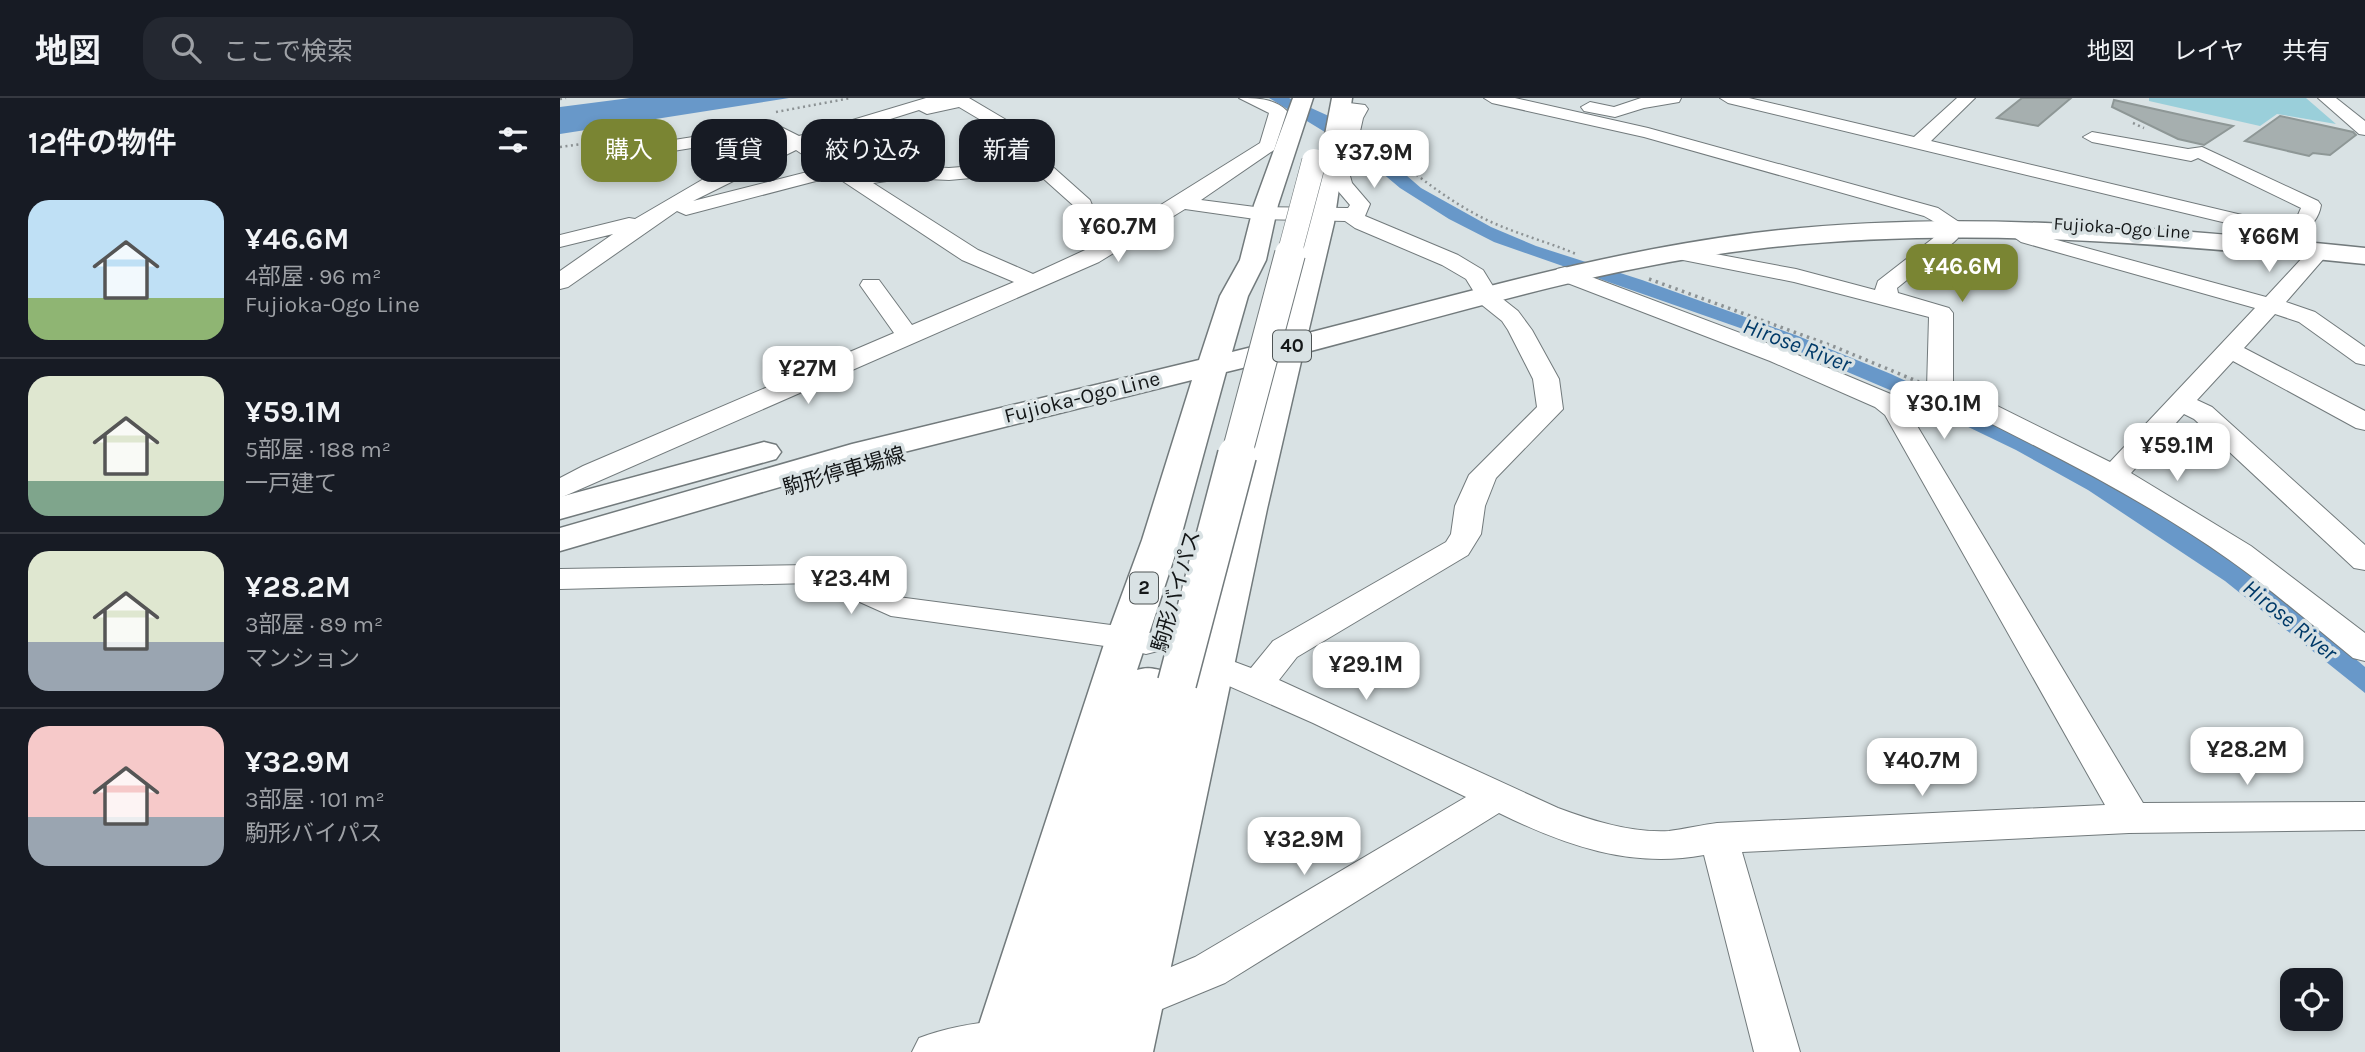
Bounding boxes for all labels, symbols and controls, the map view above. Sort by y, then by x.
search box [143,17,633,80]
icon: search [167,29,205,67]
text: 地図 [35,32,101,70]
text: ここで検索 [223,36,353,67]
text: 地図 [2087,37,2135,65]
text: レイヤ [2173,37,2244,65]
text: 共有 [2282,37,2330,65]
chip: 購入 [581,119,677,182]
chip: 賃貸 [691,119,787,182]
chip: 絞り込み [801,119,945,182]
chip: 新着 [959,119,1055,182]
icon: filters [494,121,532,159]
text: 12件の物件 [28,125,177,161]
pin: ¥37.9M [1317,130,1431,190]
text: ¥37.9M [1335,139,1413,166]
pin: ¥60.7M [1061,204,1175,264]
street label: Fujioka-Ogo Line [2053,212,2191,244]
text: ¥60.7M [1079,213,1157,240]
pin: ¥66M [2228,214,2310,274]
text: ¥46.6M [245,221,350,257]
text: ¥66M [2238,223,2300,250]
icon: home [84,228,168,312]
pin: ¥46.6M [1905,244,2019,304]
text: ¥46.6M [1922,253,2002,280]
text: 4部屋 · 96 m² [245,263,382,290]
text: Fujioka-Ogo Line [245,291,420,318]
water label: Hirose River [1739,312,1856,378]
road number: 40 [1273,330,1311,362]
pin: ¥27M [767,346,849,406]
text: ¥27M [779,355,837,382]
street label: Fujioka-Ogo Line [1002,366,1162,428]
pin: ¥30.1M [1887,382,2001,441]
text: ¥30.1M [1906,390,1982,417]
text: ¥59.1M [245,394,342,430]
icon: home [84,404,168,488]
pin: ¥59.1M [2120,424,2234,483]
text: ¥59.1M [2140,432,2214,459]
text: 5部屋 · 188 m² [245,436,391,463]
street label: 駒形停車場線 [780,442,908,500]
text: 一戸建て [245,470,337,497]
street label: 駒形バイパス [1147,527,1205,655]
pin: ¥23.4M [794,556,908,616]
text: ¥23.4M [811,565,891,592]
text: ¥28.2M [245,569,351,605]
road number: 2 [1130,573,1158,603]
water label: Hirose River [2237,574,2343,667]
icon: home [84,579,168,663]
text: 3部屋 · 89 m² [245,611,383,638]
pin: ¥29.1M [1309,642,1423,702]
text: マンション [245,645,360,672]
text: ¥29.1M [1329,651,1403,678]
pin: ¥28.2M [2190,728,2304,787]
text: ¥28.2M [2206,736,2288,763]
pin: ¥40.7M [1865,738,1979,798]
text: ¥32.9M [245,744,350,780]
text: ¥40.7M [1883,747,1961,774]
icon: home [84,754,168,838]
text: 3部屋 · 101 m² [245,786,385,813]
pin: ¥32.9M [1247,818,1361,877]
text: 駒形バイパス [245,820,383,847]
text: ¥32.9M [1264,826,1344,853]
map controls [2280,968,2343,1031]
button: locate [2280,968,2343,1031]

